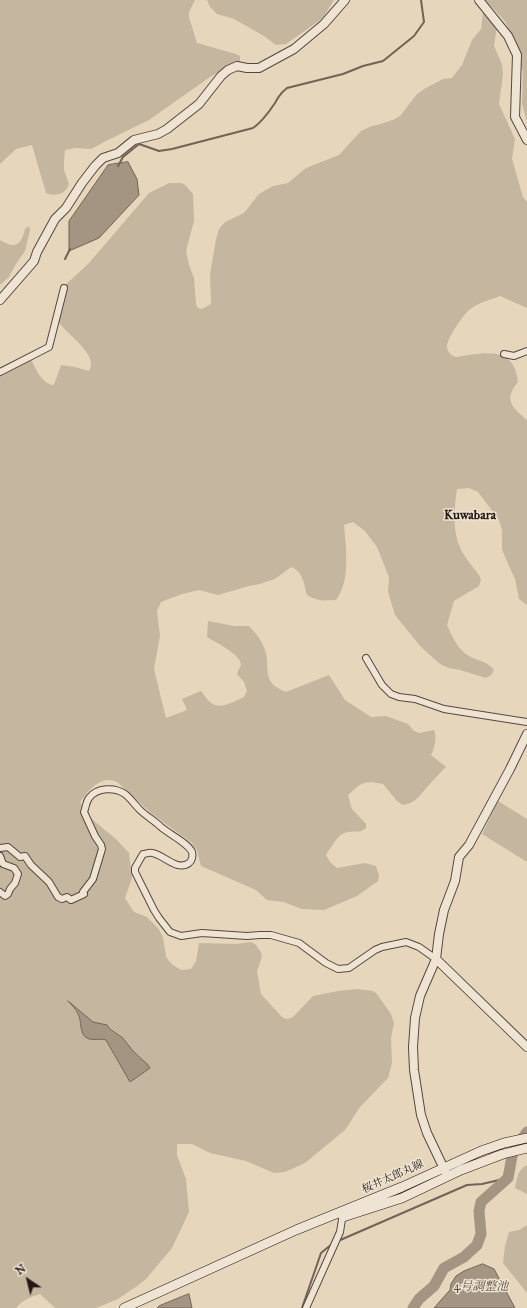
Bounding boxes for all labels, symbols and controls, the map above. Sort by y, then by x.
district label: Kuwabara [444,508,496,524]
street label: 桜井太郎丸線 [360,1158,426,1196]
north arrow [8,1260,48,1300]
text: N [13,1262,28,1278]
water label: 4号調整池 [454,1280,508,1294]

